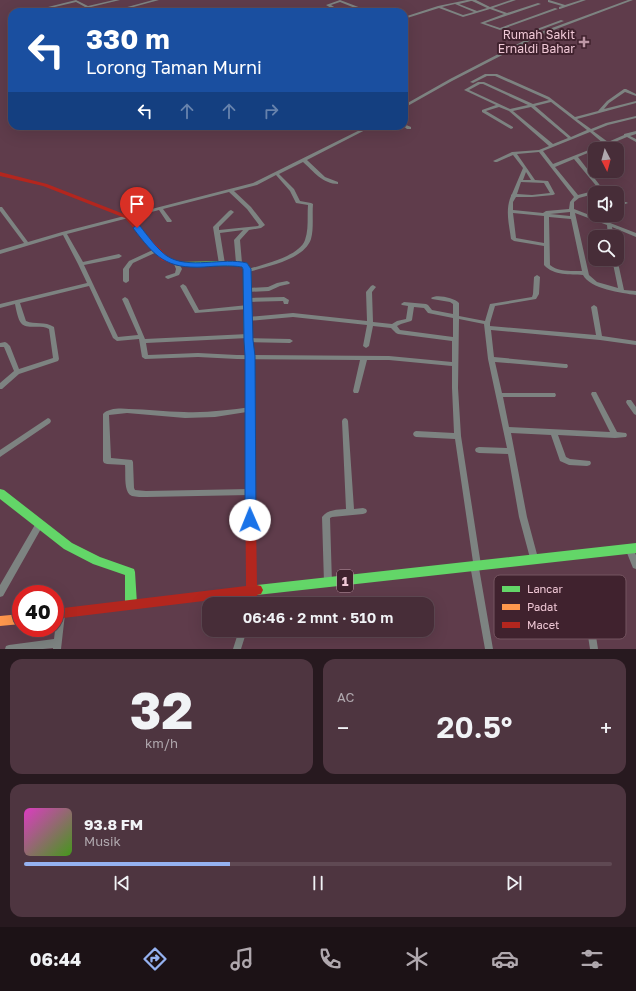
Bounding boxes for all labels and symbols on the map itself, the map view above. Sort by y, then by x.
place label: Rumah Sakit Ernaldi Bahar [498,27,575,56]
marker: Rumah Sakit Ernaldi Bahar [578,36,590,48]
north arrow [588,142,624,178]
pin [120,187,154,228]
position arrow [229,499,271,541]
road number: 1 [337,570,353,592]
legend [494,575,626,639]
text: Lancar [527,582,564,595]
speed limit sign: 40 [12,585,64,637]
text: Padat [527,600,558,613]
text: Macet [527,618,559,631]

